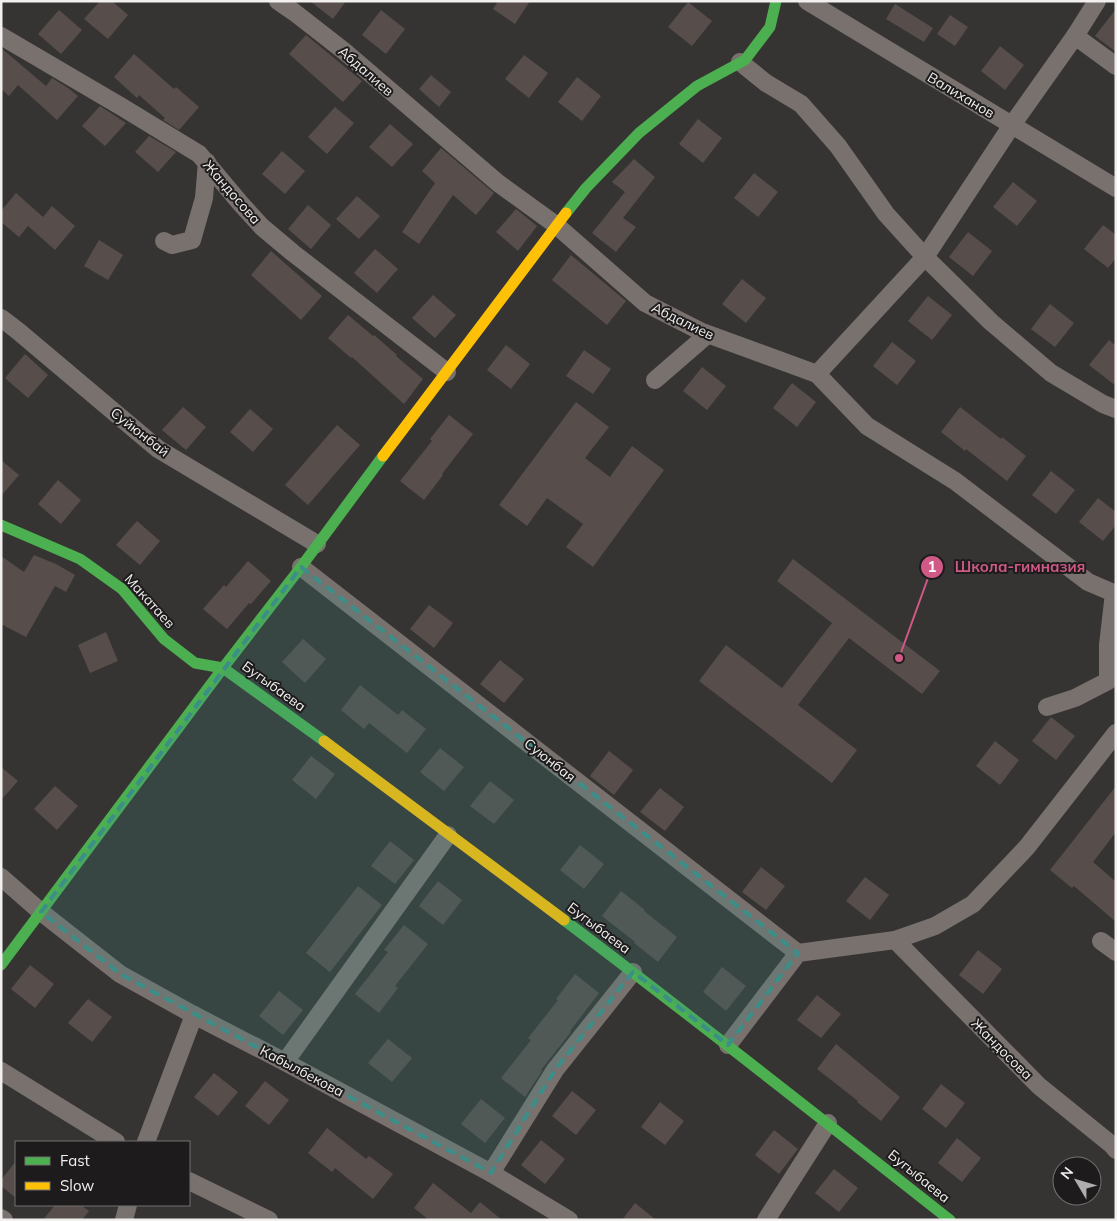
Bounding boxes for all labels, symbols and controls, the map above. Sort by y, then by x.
street label: Абдалиев [335,42,397,100]
street label: Валиханов [924,68,998,122]
street label: Жандосова [199,156,265,228]
street label: Абдалиев [649,298,717,344]
street label: Суйюнбай [107,403,173,461]
callout: Школа-гимназия [920,552,1095,582]
text: 1 [927,557,937,576]
text: Школа-гимназия [955,557,1085,576]
street label: Макатаев [121,570,179,632]
street label: Бугыбаева [239,657,309,715]
street label: Суюнбая [521,734,579,786]
street label: Бугыбаева [564,898,634,958]
street label: Жандосова [968,1015,1036,1083]
street label: Кабылбекова [257,1041,347,1101]
legend [15,1141,190,1206]
street label: Бугыбаева [884,1146,954,1206]
text: Fast [60,1151,90,1170]
north arrow [1052,1156,1102,1206]
text: N [1056,1163,1077,1183]
text: Slow [60,1176,94,1195]

